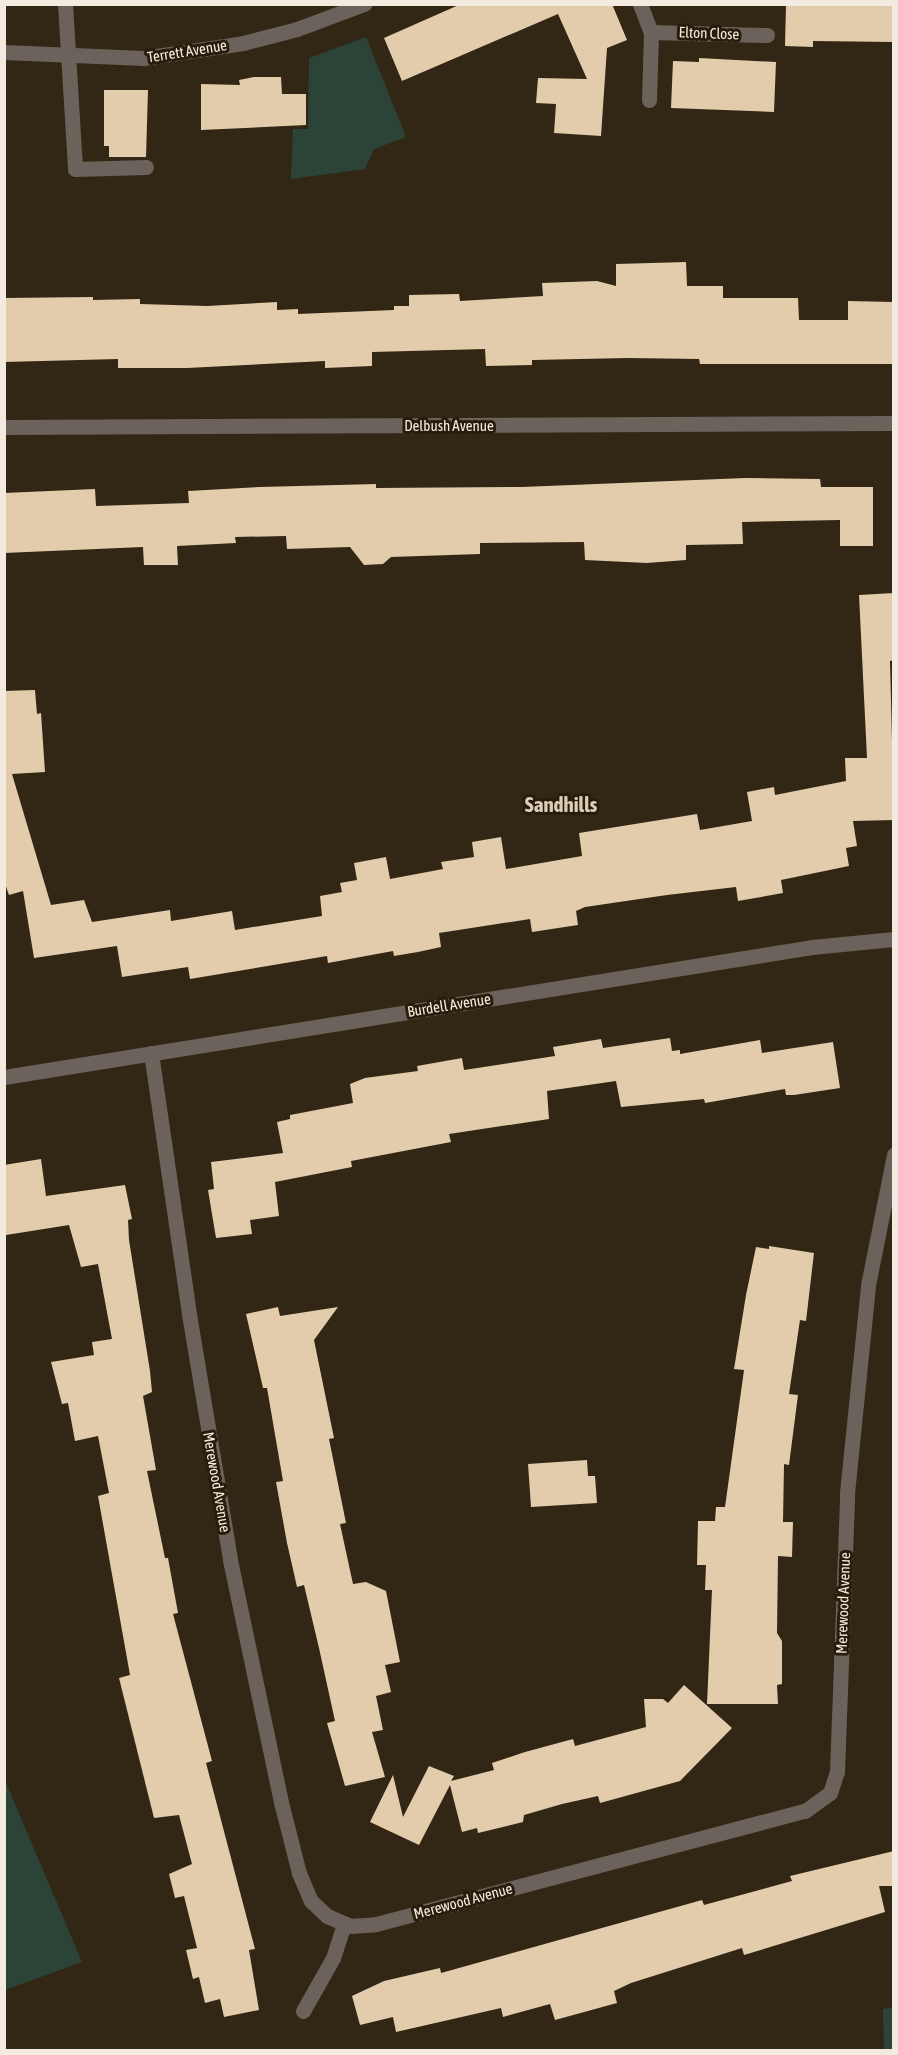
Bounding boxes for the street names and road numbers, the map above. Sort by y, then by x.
street label: Elton Close [678,23,740,43]
street label: Terrett Avenue [146,36,228,66]
street label: Delbush Avenue [404,417,494,435]
street label: Burdell Avenue [406,990,492,1020]
street label: Merewood Avenue [199,1430,235,1534]
street label: Merewood Avenue [832,1552,854,1654]
street label: Merewood Avenue [412,1879,514,1923]

